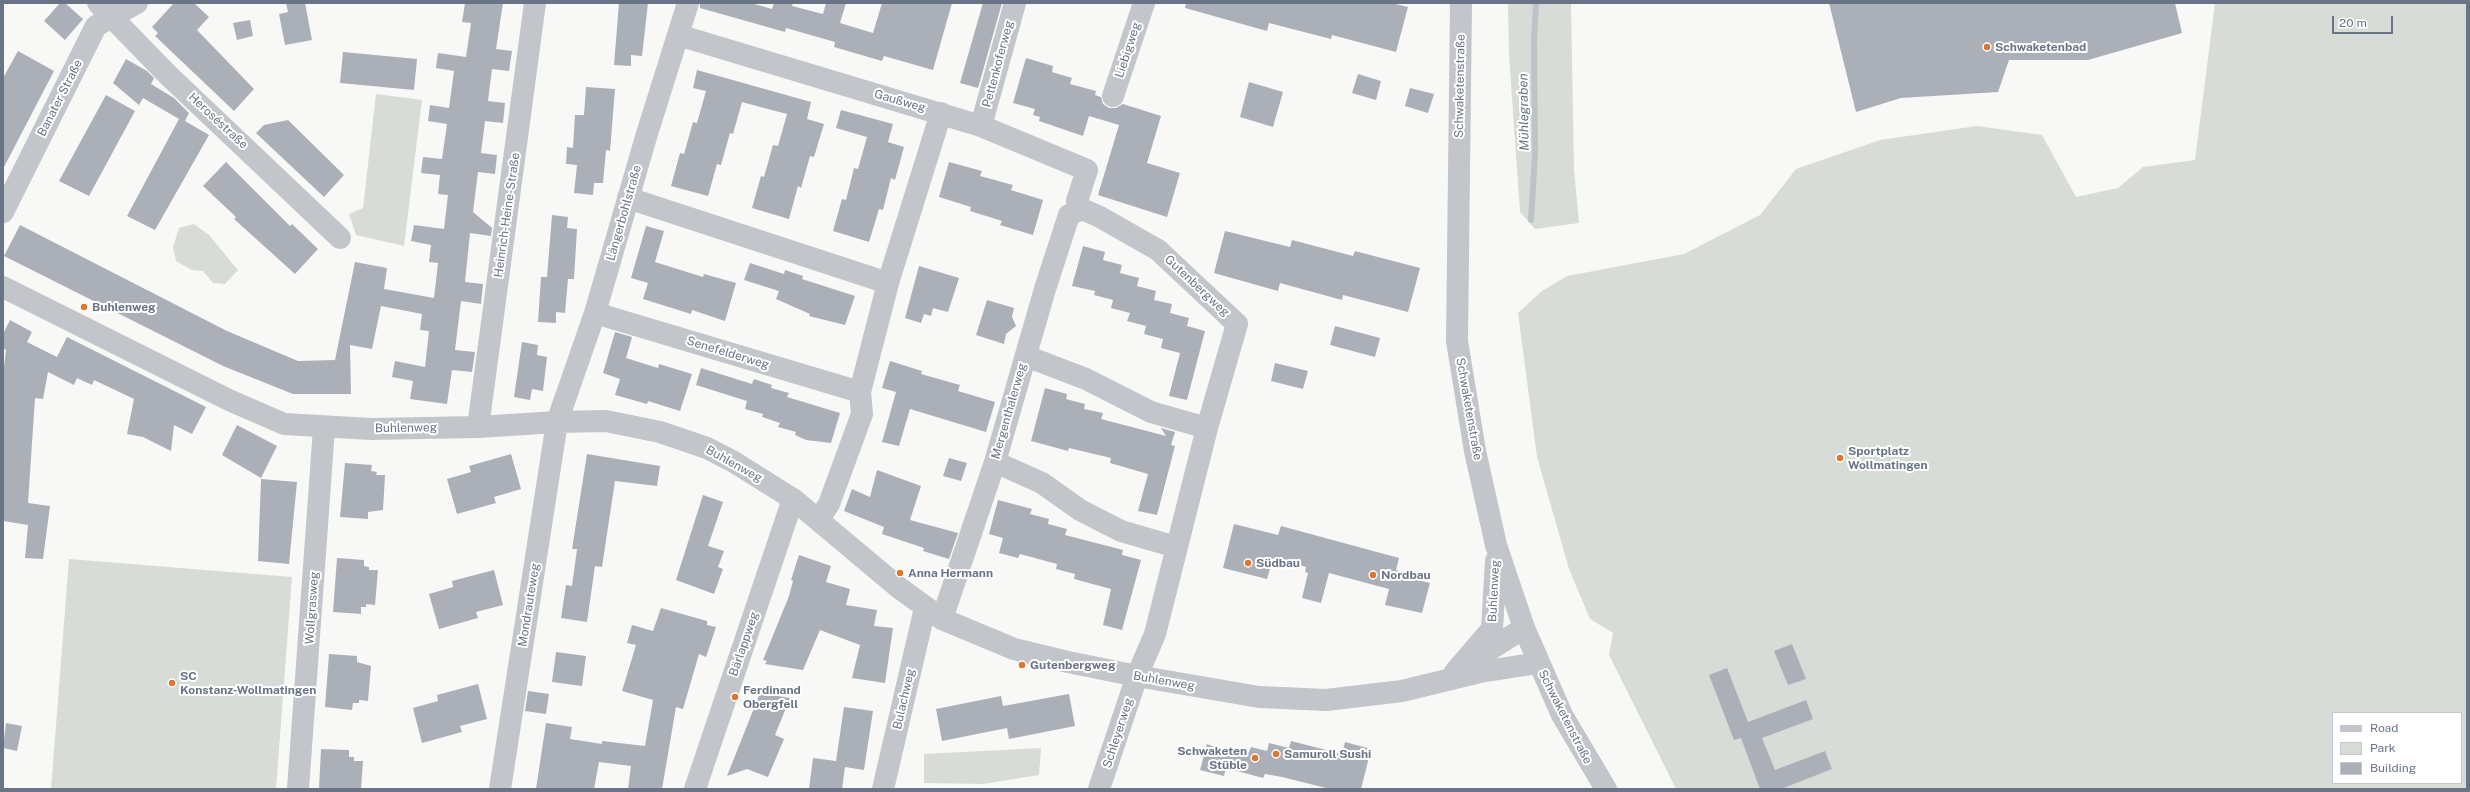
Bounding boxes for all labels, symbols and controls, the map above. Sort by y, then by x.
scale bar [2334,8,2395,34]
text: 20 m [2339,16,2367,30]
street label: Pettenkoferweg [980,19,1016,109]
street label: Liebigweg [1112,20,1144,80]
street label: Schwaketenstraße [1452,34,1468,138]
place label: Schwaketenbad [1995,40,2086,54]
marker: Schwaketenbad [1982,42,1992,52]
street label: Banater Straße [34,57,86,139]
water label: Mühlegraben [1516,73,1532,151]
street label: Gaußweg [873,87,927,115]
street label: Heroséstraße [185,90,251,152]
street label: Heinrich-Heine-Straße [491,152,523,278]
street label: Längerbohlstraße [603,163,645,263]
street label: Gutenbergweg [1162,252,1232,320]
place label: Buhlenweg [92,300,156,314]
marker: Buhlenweg [79,302,89,312]
street label: Senefelderweg [685,334,771,372]
street label: Schwaketenstraße [1453,357,1485,461]
street label: Mergenthalerweg [988,361,1030,461]
street label: Buhlenweg [375,420,437,436]
street label: Buhlenweg [703,443,765,485]
place label: Sportplatz Wollmatingen [1848,444,1928,472]
marker: Sportplatz Wollmatingen [1835,453,1845,463]
place label: Südbau [1256,556,1300,570]
marker: Südbau [1243,558,1253,568]
street label: Buhlenweg [1485,560,1503,622]
street label: Mondrauteweg [515,562,543,648]
place label: Anna Hermann [908,566,993,580]
marker: Anna Hermann [895,568,905,578]
place label: Nordbau [1381,568,1431,582]
marker: Nordbau [1368,570,1378,580]
street label: Wollgrasweg [302,571,322,645]
street label: Bärlappweg [726,610,762,678]
place label: Gutenbergweg [1030,658,1115,672]
marker: Gutenbergweg [1017,660,1027,670]
street label: Bulachweg [890,667,918,731]
street label: Schwaketenstraße [1535,667,1595,767]
street label: Buhlenweg [1132,668,1196,694]
place label: SC Konstanz-Wollmatingen [180,669,316,697]
marker: SC Konstanz-Wollmatingen [167,678,177,688]
place label: Ferdinand Obergfell [743,683,801,711]
marker: Ferdinand Obergfell [730,692,740,702]
street label: Schleyerweg [1100,696,1136,770]
legend [2332,712,2462,784]
text: Road [2370,721,2398,735]
text: Park [2370,741,2396,755]
place label: Schwaketen Stüble [1177,744,1247,772]
place label: Samuroll Sushi [1284,747,1371,761]
marker: Samuroll Sushi [1271,749,1281,759]
marker: Schwaketen Stüble [1250,753,1260,763]
text: Building [2370,761,2416,775]

